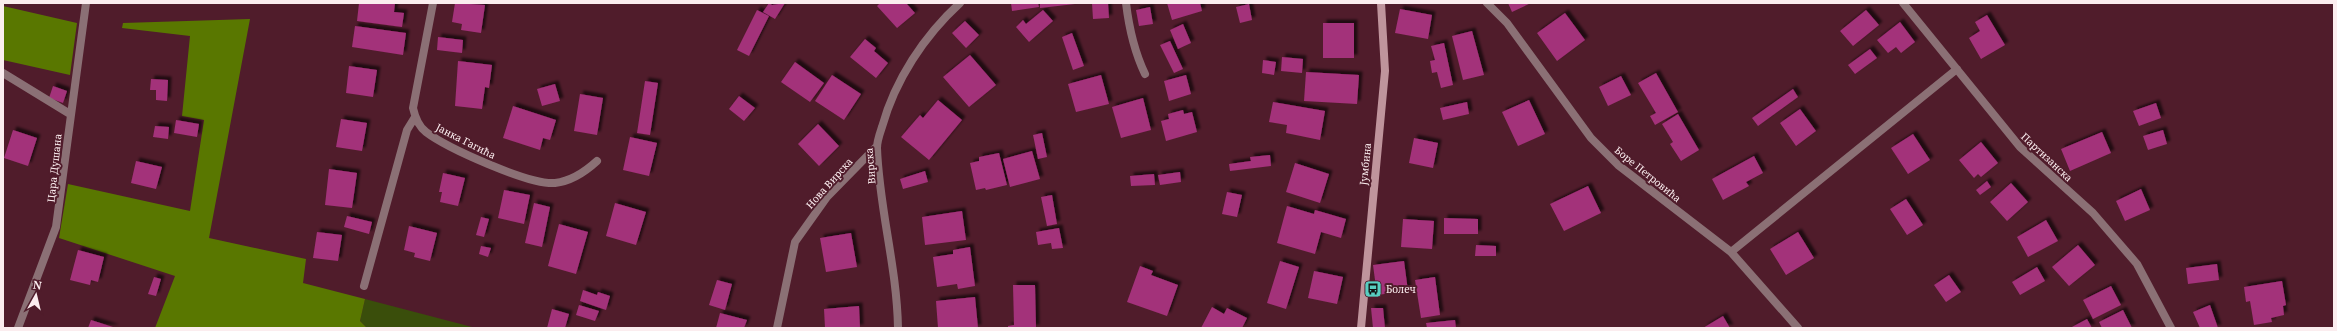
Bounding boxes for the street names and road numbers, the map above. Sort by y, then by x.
street label: Јанка Гагића [433,119,499,162]
street label: Партизанска [2018,129,2076,185]
street label: Цара Душана [43,133,65,203]
street label: Јумбина [1356,142,1374,187]
street label: Боре Петровића [1612,143,1684,205]
street label: Вирска [861,147,879,185]
street label: Нова Вирска [802,154,856,211]

